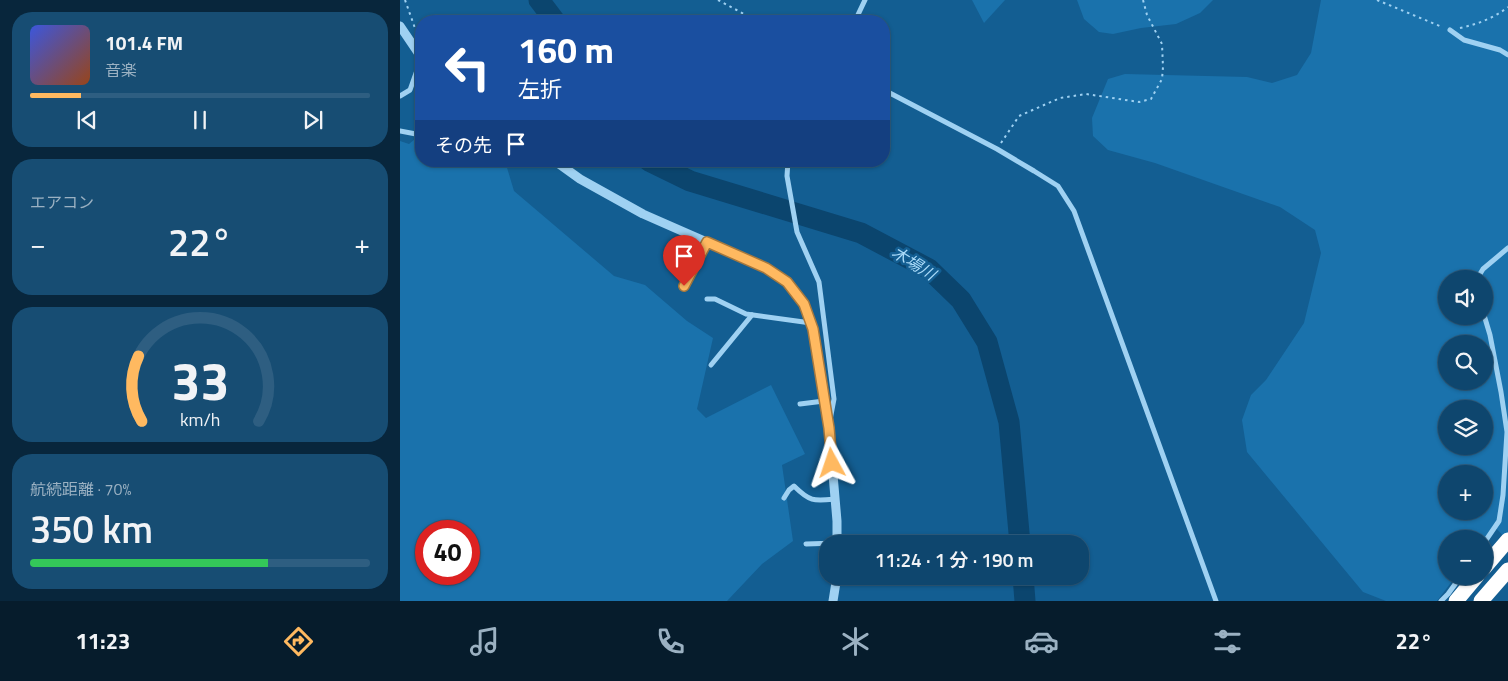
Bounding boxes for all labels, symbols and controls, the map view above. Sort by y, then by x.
text: 160 m [518,23,614,77]
text: 101.4 FM [105,28,183,57]
icon: left [435,35,500,100]
text: 音楽 [105,58,137,82]
text: 左折 [518,72,562,106]
icon: previous [73,106,101,134]
icon: pause [186,106,214,134]
icon: next [299,106,327,134]
text: その先 [435,130,492,159]
icon: arrive [502,130,530,158]
text: エアコン [30,190,94,214]
text: 22° [168,213,232,271]
text: − [30,222,46,265]
text: + [354,222,370,265]
pin [663,235,705,286]
water label: 木場川 [887,240,942,287]
icon: arrive [670,242,698,270]
map controls [1438,270,1493,585]
button: sound [1438,270,1493,325]
button: search [1438,335,1493,390]
text: 33 [171,341,229,420]
button: layers [1438,400,1493,455]
text: km/h [180,406,220,433]
position arrow [805,436,857,488]
button: + [1438,465,1493,520]
text: 航続距離 · 70% [30,477,131,501]
text: 350 km [30,500,153,558]
speed limit sign: 40 [415,520,480,585]
button: − [1438,530,1493,585]
text: 11:24 · 1 分 · 190 m [875,545,1033,574]
text: 11:23 [75,624,130,658]
icon: directions [281,624,316,659]
icon: music [467,624,502,659]
icon: phone [653,624,688,659]
icon: climate [838,624,873,659]
icon: car [1024,624,1059,659]
icon: filters [1210,624,1245,659]
text: 22° [1396,624,1433,658]

